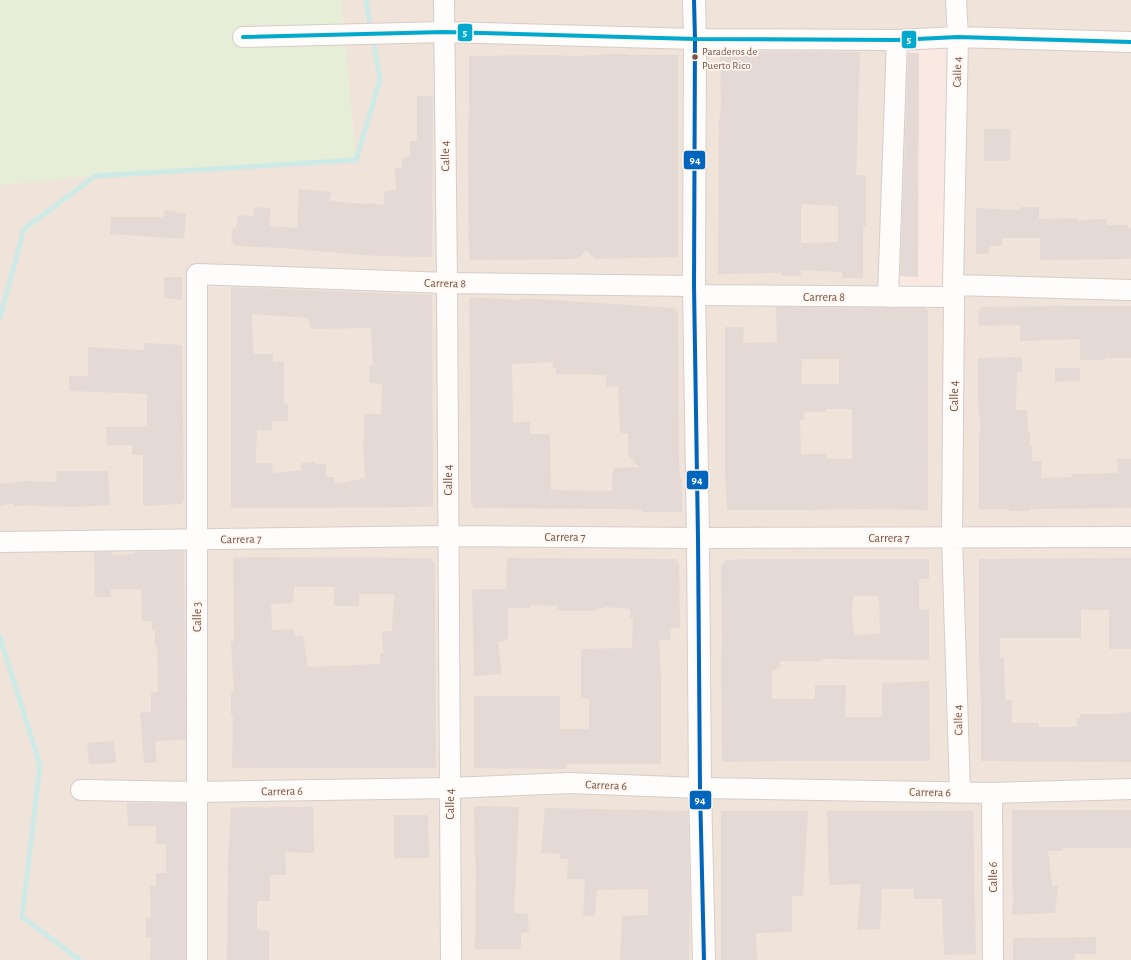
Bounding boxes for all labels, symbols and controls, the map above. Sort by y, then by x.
line badge: 5 [457,23,473,42]
text: 5 [463,27,468,38]
line badge: 5 [901,30,917,49]
text: 5 [907,34,912,45]
place label: Paraderos de Puerto Rico [702,46,757,71]
marker: Paraderos de Puerto Rico [690,52,700,62]
street label: Calle 4 [951,56,963,88]
street label: Calle 4 [439,140,451,172]
line badge: 94 [683,150,706,170]
text: 94 [690,155,701,166]
street label: Carrera 8 [424,277,466,289]
street label: Carrera 8 [803,291,845,303]
street label: Calle 4 [948,380,960,412]
street label: Calle 4 [442,464,454,496]
line badge: 94 [686,470,709,490]
text: 94 [692,475,703,486]
street label: Carrera 7 [544,531,586,543]
street label: Carrera 7 [868,532,910,544]
street label: Carrera 7 [220,533,262,545]
street label: Calle 3 [191,602,203,632]
street label: Calle 4 [951,704,965,736]
street label: Carrera 6 [585,778,627,792]
street label: Carrera 6 [261,785,303,797]
street label: Carrera 6 [909,786,951,798]
street label: Calle 4 [444,788,456,820]
line badge: 94 [689,790,712,810]
text: 94 [695,795,706,806]
street label: Calle 6 [987,861,999,892]

